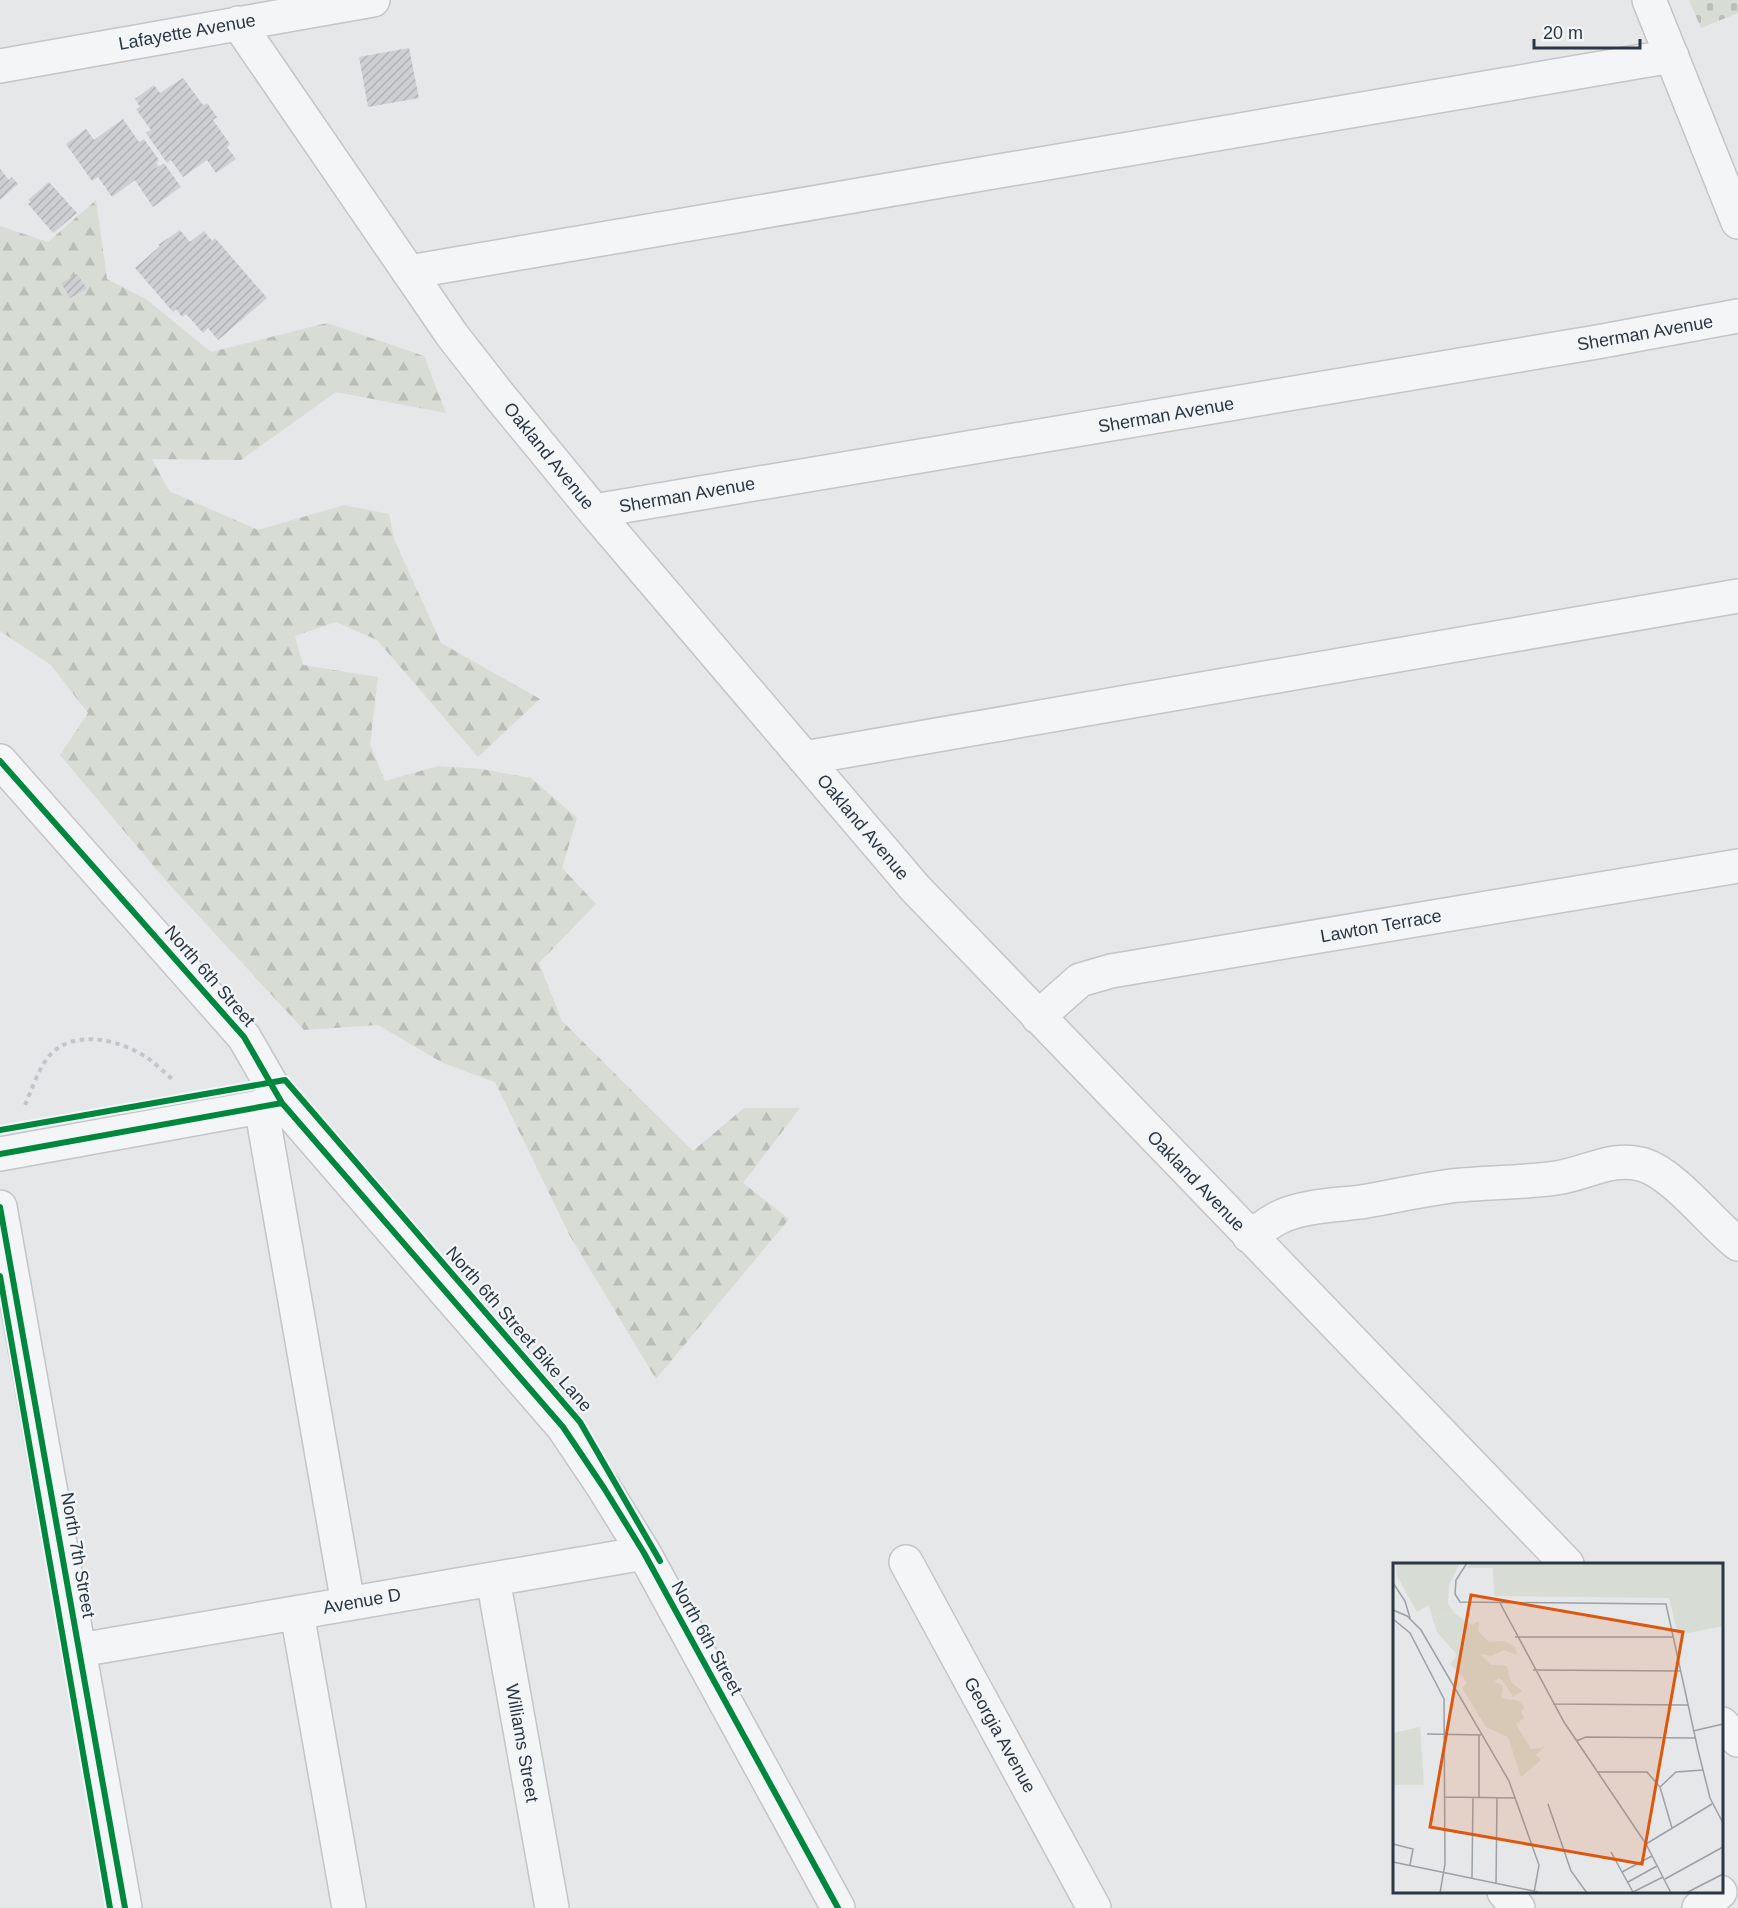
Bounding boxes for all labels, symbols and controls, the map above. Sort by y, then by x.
street label: Lafayette Avenue [117,10,257,54]
scale bar [1534,12,1640,50]
text: 20 m [1543,23,1583,43]
street label: Sherman Avenue [1575,311,1715,355]
street label: Sherman Avenue [1096,393,1236,437]
street label: Oakland Avenue [500,399,598,513]
street label: Sherman Avenue [617,473,757,517]
street label: Oakland Avenue [813,770,913,884]
street label: Lawton Terrace [1319,905,1443,947]
street label: North 6th Street [161,921,259,1031]
street label: Oakland Avenue [1143,1127,1249,1235]
street label: North 6th Street Bike Lane [442,1242,596,1416]
street label: North 7th Street [57,1491,99,1619]
inset map [1393,1563,1723,1893]
street label: North 6th Street [667,1578,747,1698]
street label: Avenue D [321,1584,403,1618]
street label: Georgia Avenue [960,1674,1040,1796]
street label: Williams Street [502,1682,542,1804]

